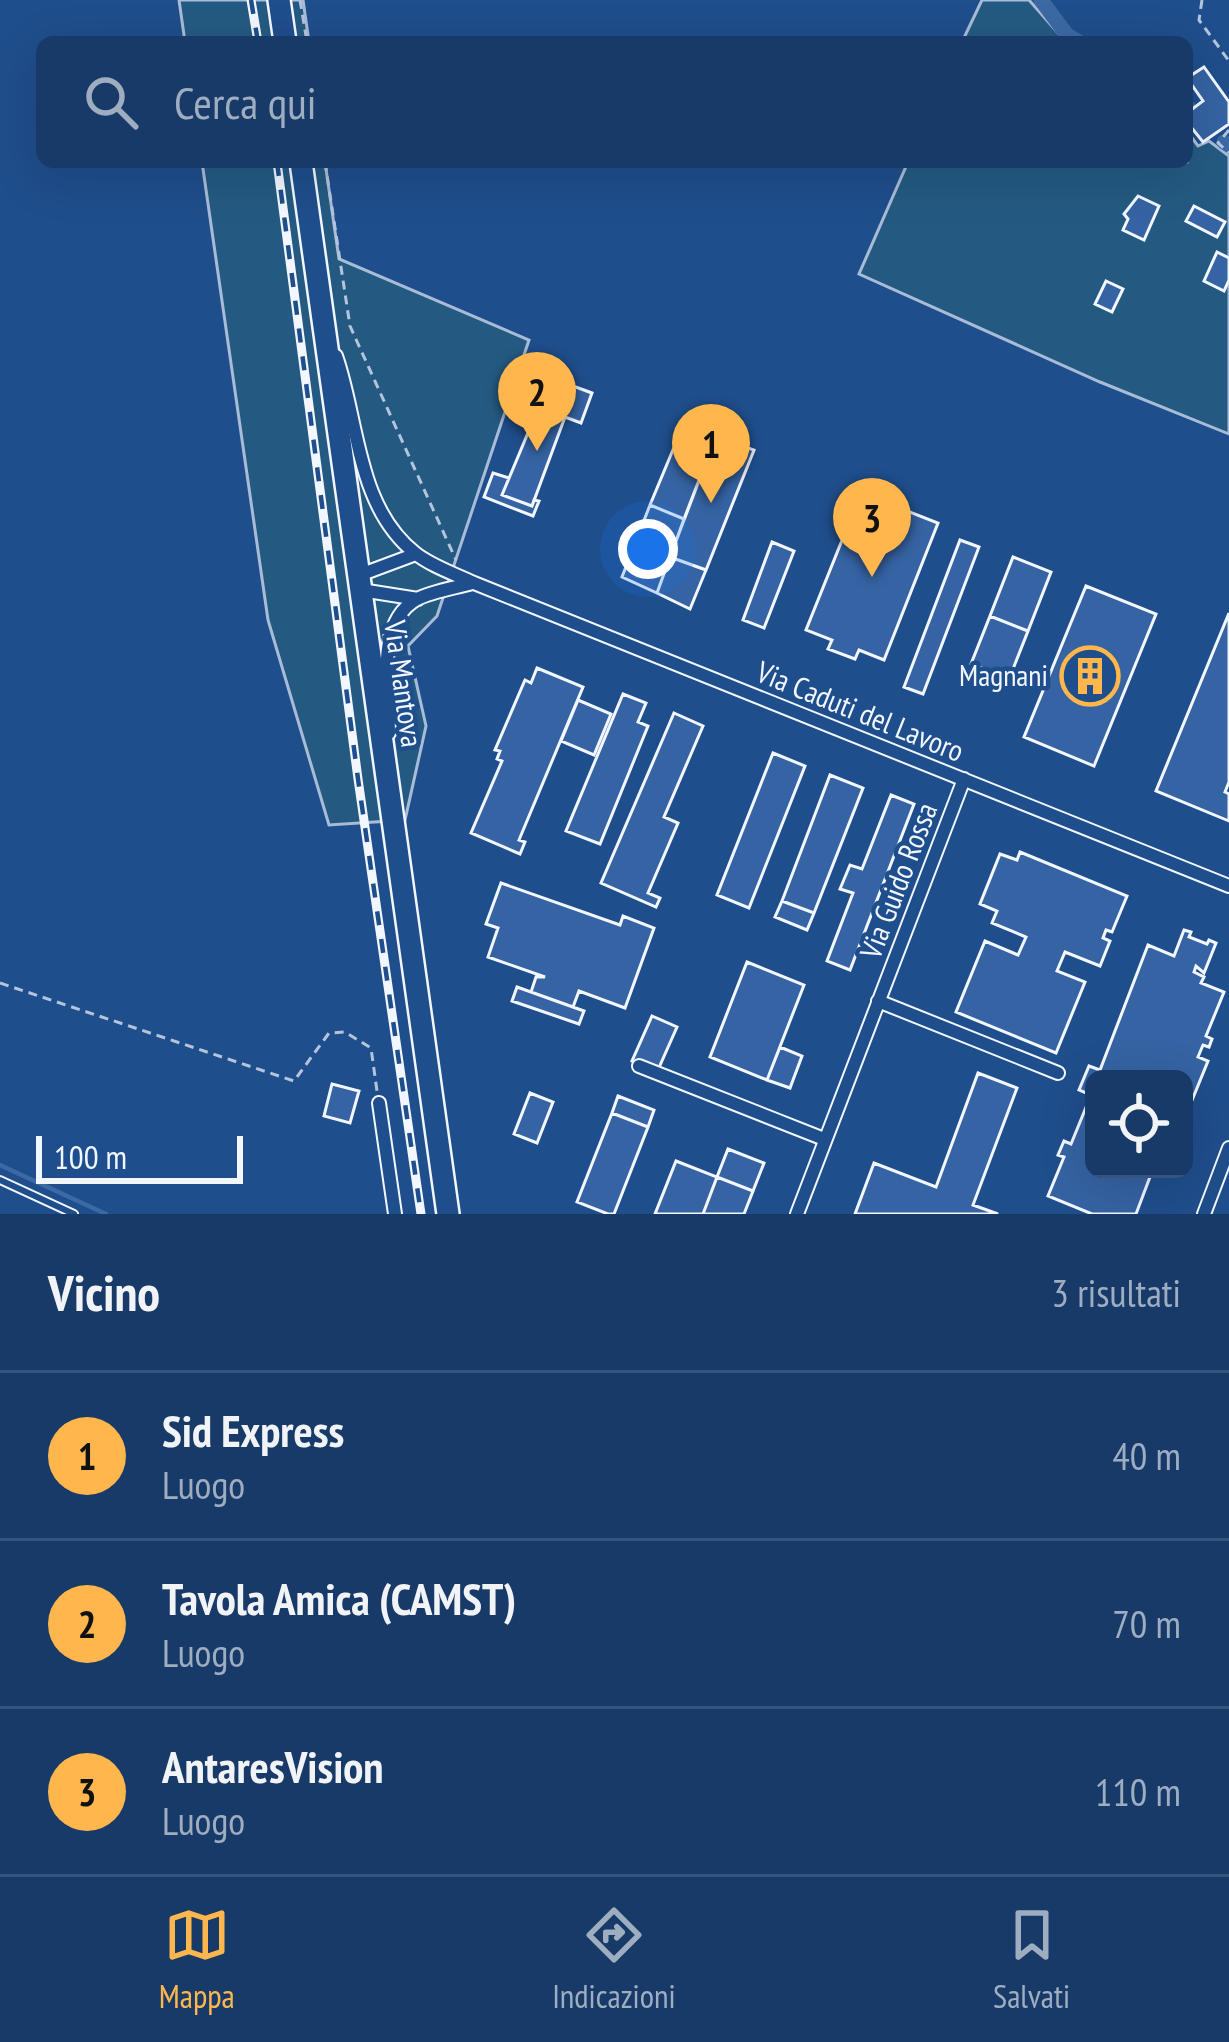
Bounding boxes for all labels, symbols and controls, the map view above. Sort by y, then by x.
search box [36,36,1193,168]
icon: search [78,69,144,135]
text: Cerca qui [174,73,317,131]
pin: 2 [498,352,576,451]
pin: 1 [672,404,750,503]
pin: 3 [833,478,911,577]
your location [618,519,678,579]
street label: Via Mantova [376,617,433,750]
building icon: Magnani [1059,645,1121,707]
street label: Via Caduti del Lavoro [750,651,970,770]
place label: Magnani [959,655,1048,694]
street label: Via Guido Rossa [850,797,945,965]
map controls [1085,1070,1193,1178]
button: locate [1085,1070,1193,1178]
scale bar [36,1130,243,1183]
text: 100 m [54,1135,127,1178]
text: Vicino [48,1259,160,1325]
text: 3 risultati [1051,1267,1181,1318]
text: Sid Express [162,1401,344,1459]
text: 1 [78,1430,96,1481]
text: 40 m [1112,1430,1181,1481]
text: Luogo [162,1459,245,1510]
text: Tavola Amica (CAMST) [162,1569,516,1627]
text: 2 [78,1598,96,1649]
text: 70 m [1112,1598,1181,1649]
text: Luogo [162,1627,245,1678]
text: AntaresVision [162,1737,384,1795]
text: 3 [78,1766,96,1817]
text: 110 m [1095,1766,1181,1817]
text: Luogo [162,1795,245,1846]
tab: Mappa [159,1902,235,2017]
tab: Indicazioni [552,1902,676,2017]
tab: Salvati [993,1902,1070,2017]

